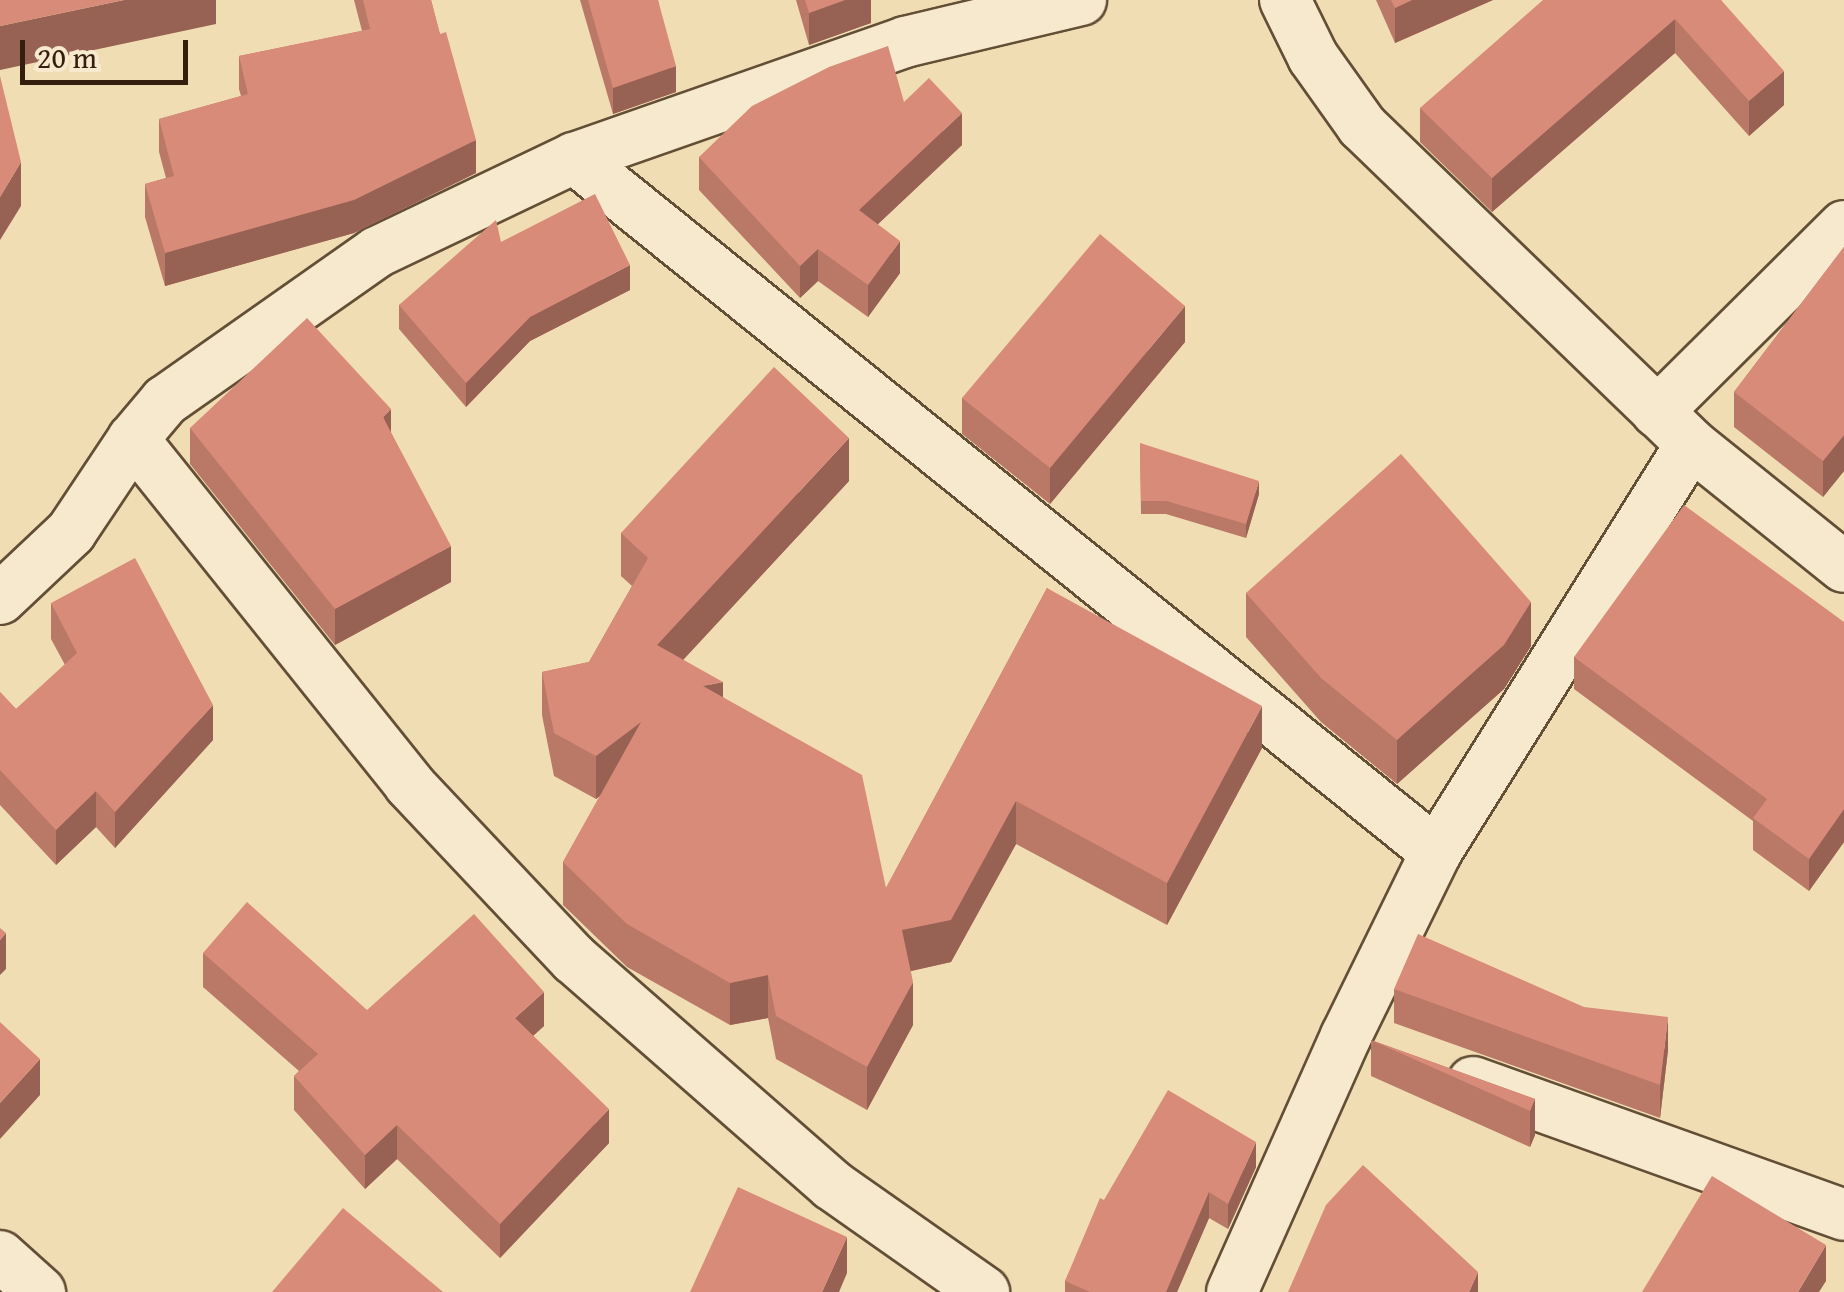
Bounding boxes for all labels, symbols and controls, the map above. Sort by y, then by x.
scale bar [25,20,192,82]
text: 20 m [37,35,97,79]

